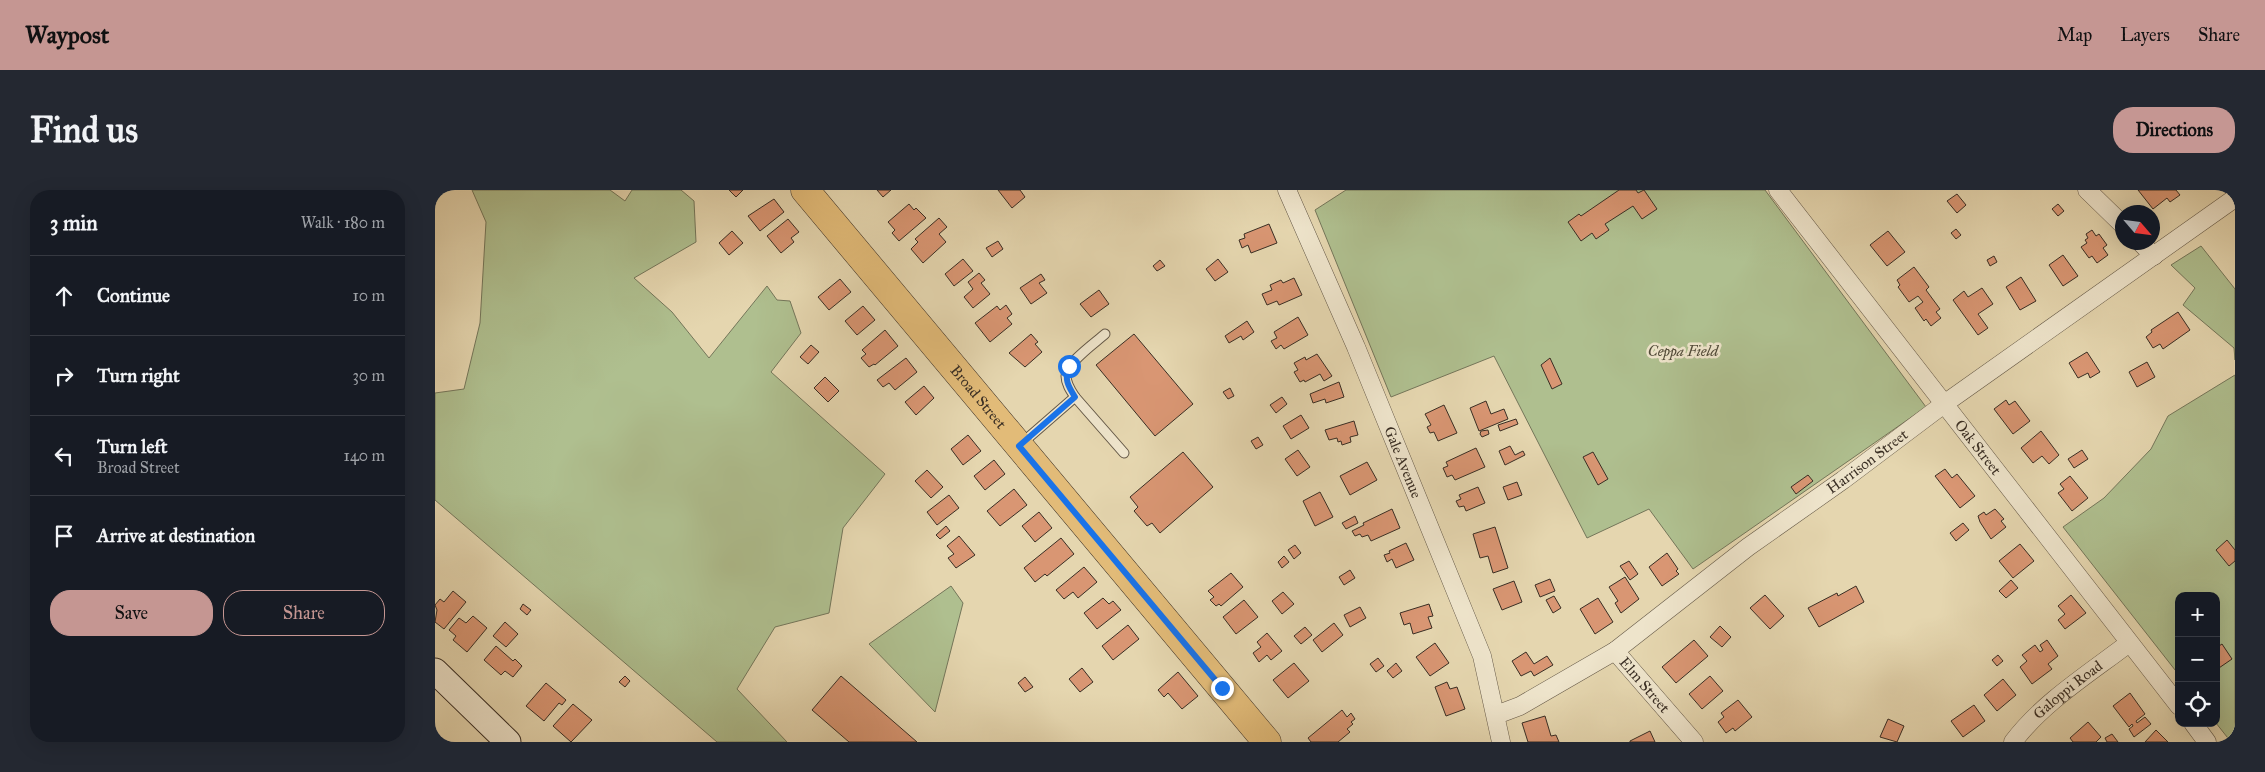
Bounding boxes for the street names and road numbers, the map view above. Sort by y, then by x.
street label: Broad Street [947,362,1011,433]
street label: Oak Street [1951,416,2006,479]
street label: Gale Avenue [1380,424,1426,501]
street label: Harrison Street [1823,425,1912,498]
street label: Elm Street [1615,653,1674,717]
street label: Galoppi Road [2030,657,2106,723]

